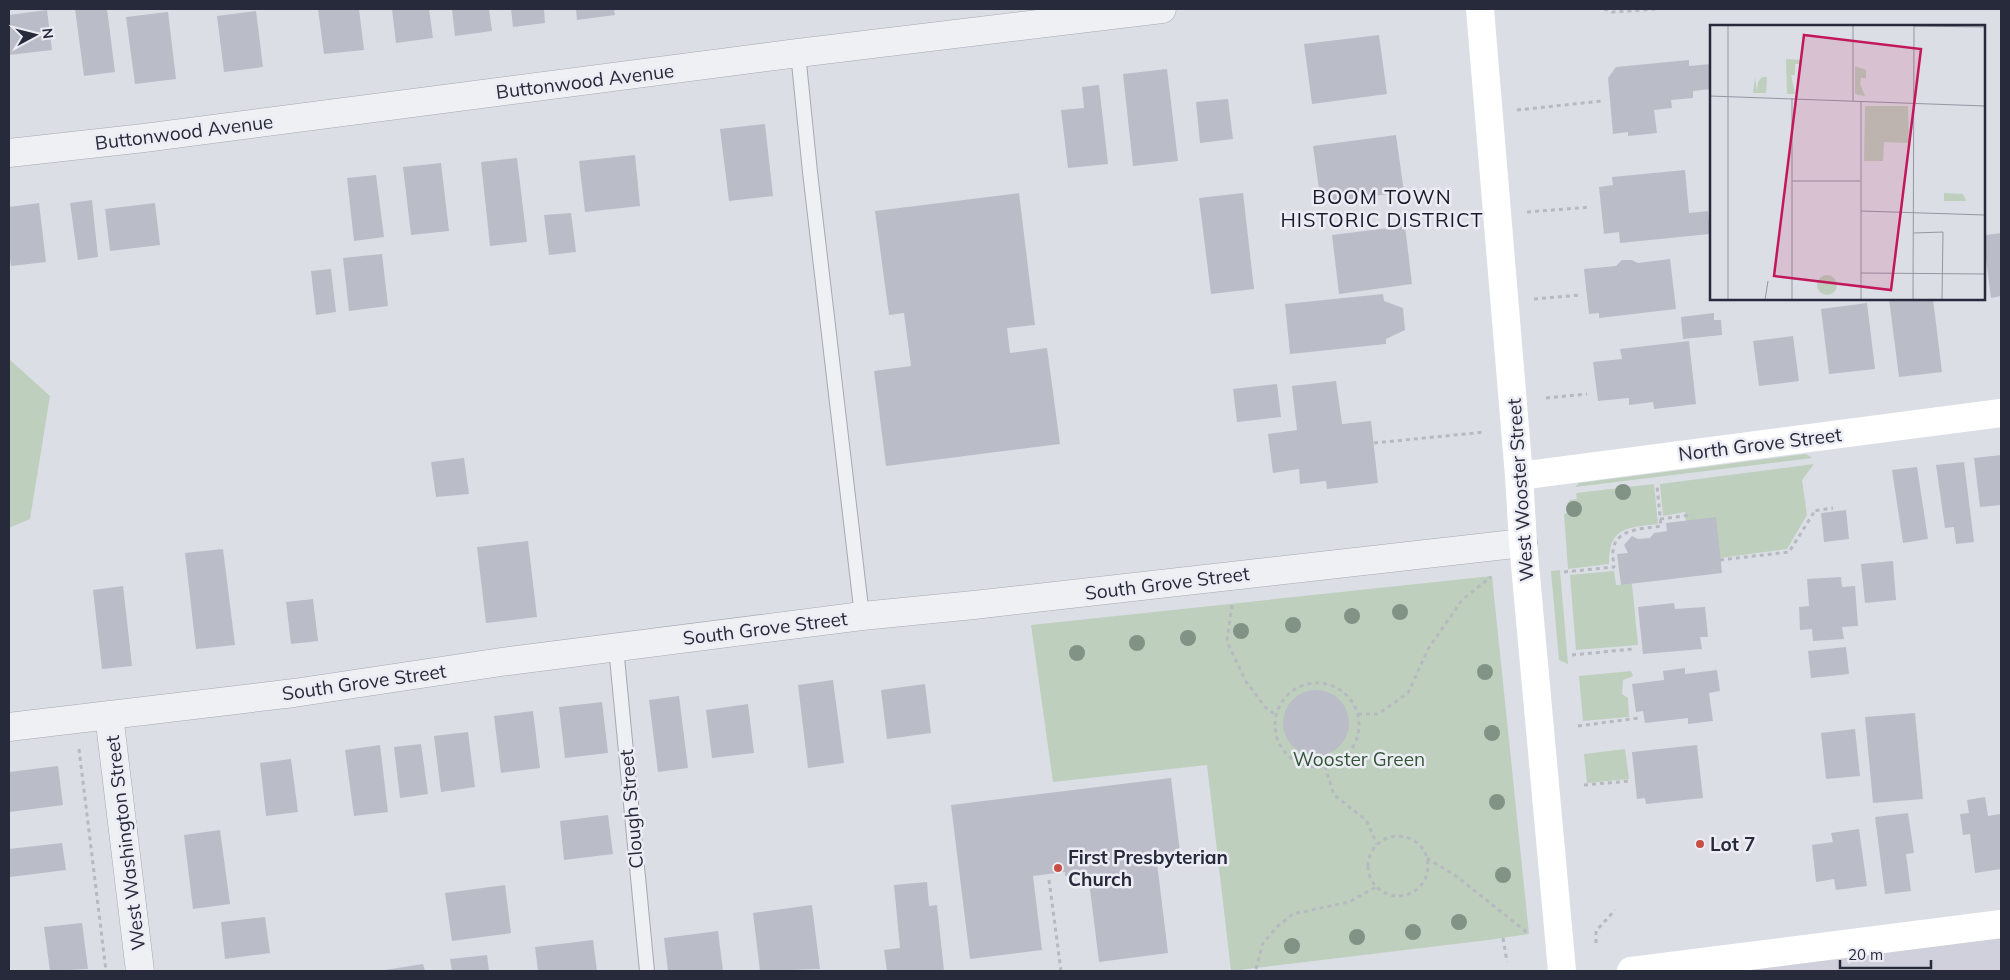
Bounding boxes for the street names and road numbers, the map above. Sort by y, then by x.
street label: Buttonwood Avenue [495,58,675,104]
street label: Buttonwood Avenue [94,109,274,155]
street label: West Wooster Street [1502,397,1538,582]
street label: North Grove Street [1677,422,1843,466]
street label: South Grove Street [1083,561,1251,605]
street label: South Grove Street [681,606,849,650]
street label: South Grove Street [280,659,448,705]
street label: West Washington Street [100,734,150,952]
street label: Clough Street [614,748,648,870]

